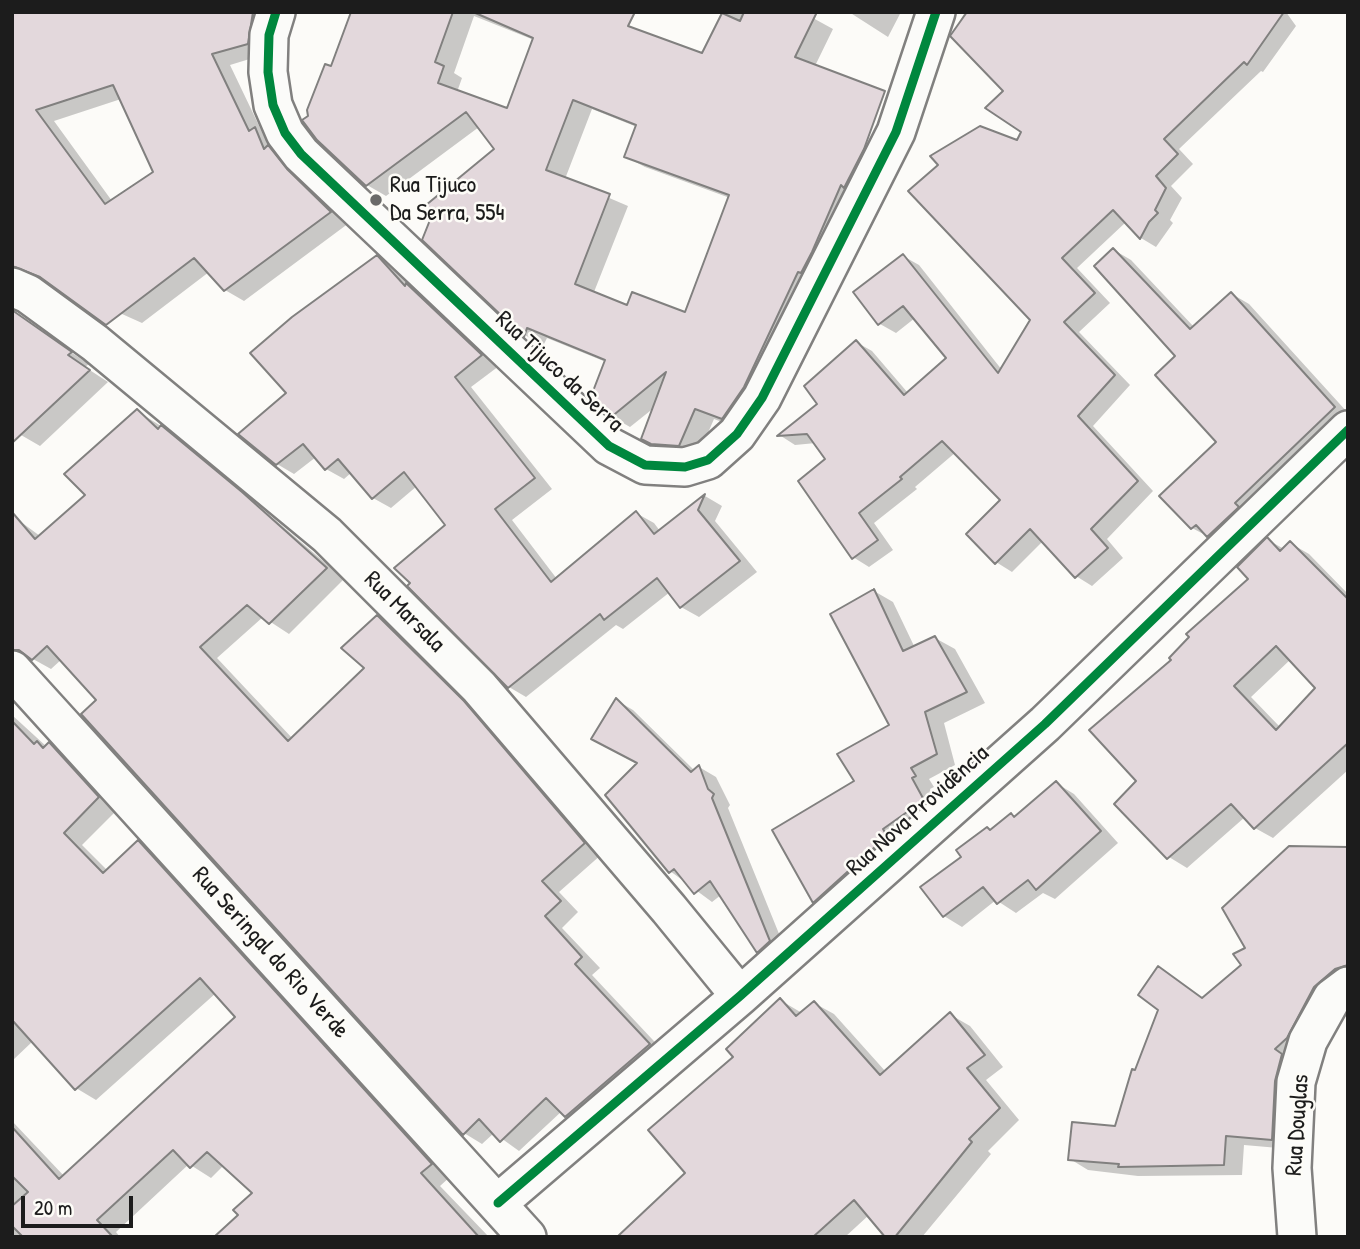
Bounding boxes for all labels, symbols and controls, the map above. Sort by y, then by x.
place label: Rua Tijuco Da Serra, 554 [390,172,504,228]
marker: Rua Tijuco Da Serra, 554 [368,192,384,208]
street label: Rua Tijuco da Serra [489,305,629,439]
street label: Rua Marsala [357,565,451,659]
street label: Rua Nova Providência [841,740,995,882]
street label: Rua Seringal do Rio Verde [185,861,355,1045]
street label: Rua Douglas [1280,1073,1316,1177]
scale bar [24,1182,136,1226]
text: 20 m [34,1193,72,1222]

